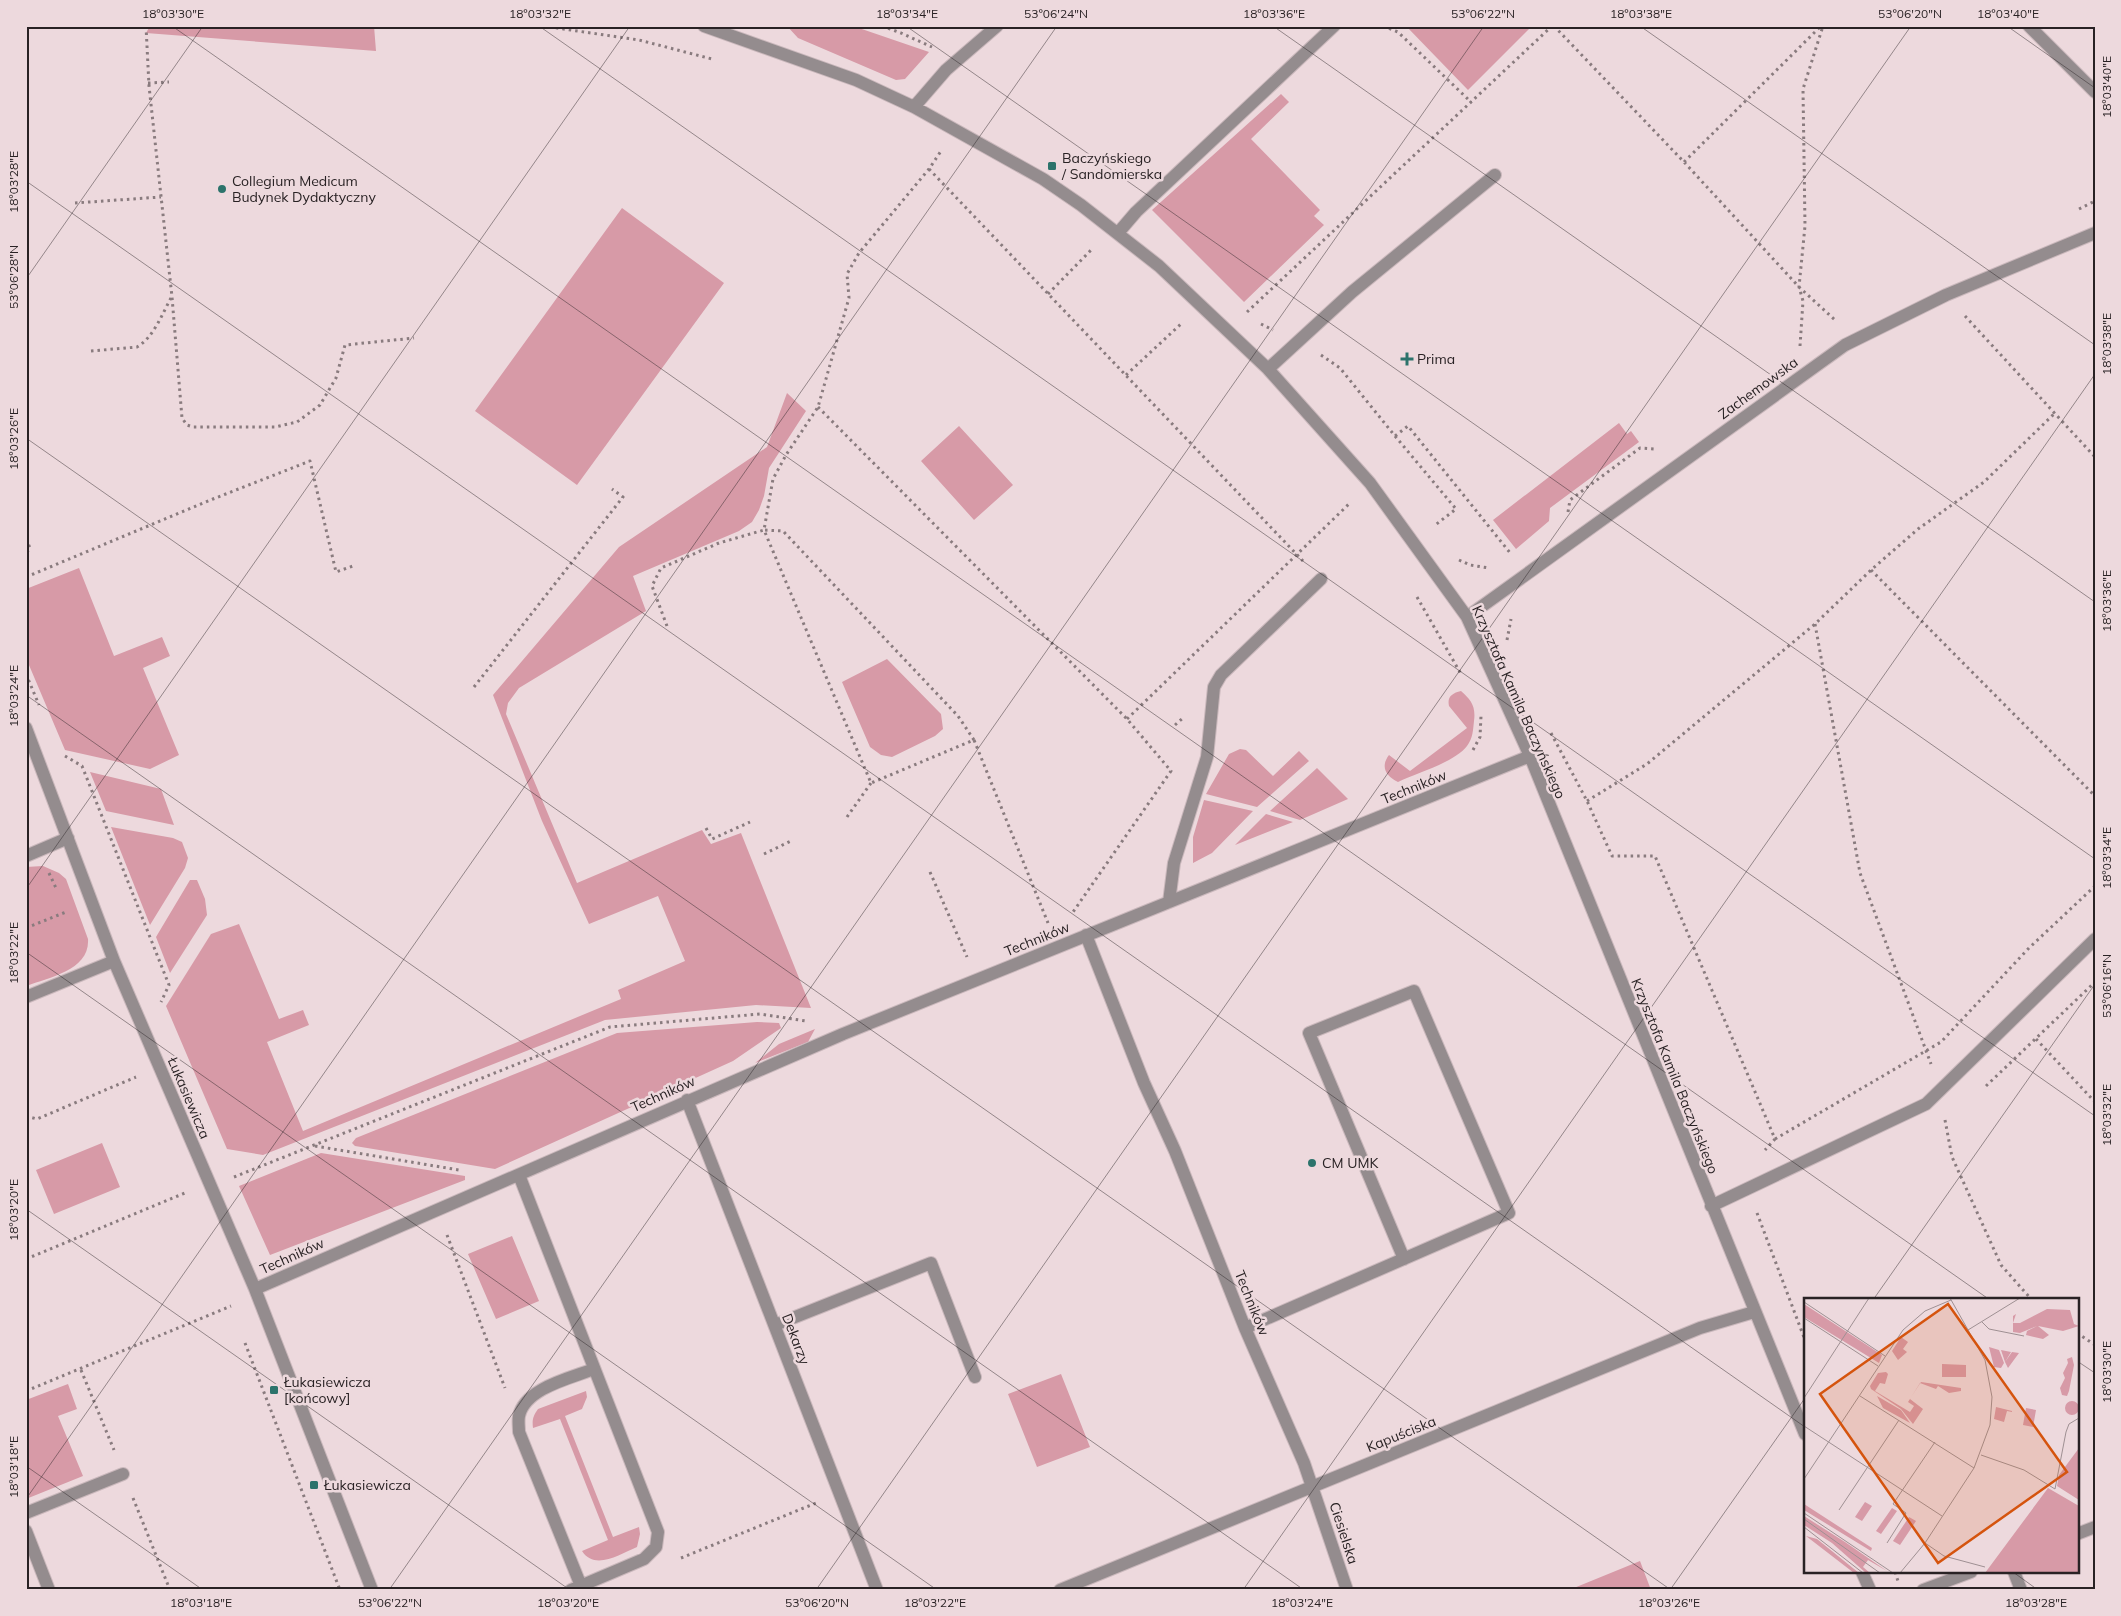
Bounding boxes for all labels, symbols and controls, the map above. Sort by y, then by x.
text: 18°03'30"E [142,6,204,21]
text: 18°03'32"E [509,6,571,21]
text: 18°03'34"E [876,6,938,21]
text: 53°06'24"N [1024,6,1088,21]
text: 18°03'36"E [1243,6,1305,21]
text: 53°06'22"N [1451,6,1515,21]
text: 18°03'38"E [1610,6,1672,21]
text: 53°06'20"N [1878,6,1942,21]
text: 18°03'40"E [1977,6,2039,21]
text: 18°03'40"E [2099,56,2114,118]
place label: Baczyńskiego / Sandomierska [1061,149,1162,183]
text: 18°03'28"E [6,151,21,213]
marker: Baczyńskiego / Sandomierska [1046,160,1058,172]
place label: Collegium Medicum Budynek Dydaktyczny [232,172,376,206]
marker: Collegium Medicum Budynek Dydaktyczny [216,183,228,195]
text: 53°06'28"N [6,245,21,309]
text: 18°03'38"E [2099,313,2114,375]
place label: Prima [1417,350,1455,368]
marker: Prima [1401,353,1413,365]
street label: Zachemowska [1715,353,1801,423]
text: 18°03'26"E [6,408,21,470]
text: 18°03'36"E [2099,570,2114,632]
street label: Krzysztofa Kamila Baczyńskiego [1468,603,1570,801]
text: 18°03'24"E [6,665,21,727]
street label: Techników [1379,766,1449,808]
text: 18°03'34"E [2099,827,2114,889]
street label: Techników [1002,918,1072,960]
text: 18°03'22"E [6,922,21,984]
text: 53°06'16"N [2099,954,2114,1018]
street label: Krzysztofa Kamila Baczyńskiego [1627,975,1723,1177]
street label: Łukasiewicza [163,1054,214,1142]
street label: Techników [628,1072,698,1116]
text: 18°03'32"E [2099,1084,2114,1146]
place label: CM UMK [1322,1154,1379,1172]
marker: CM UMK [1306,1157,1318,1169]
text: 18°03'20"E [6,1179,21,1241]
street label: Techników [257,1234,327,1278]
street label: Techników [1231,1268,1273,1338]
inset map [1804,1298,2078,1574]
street label: Dekarzy [778,1311,814,1368]
text: 18°03'30"E [2099,1341,2114,1403]
place label: Łukasiewicza [końcowy] [283,1373,371,1407]
marker: Łukasiewicza [końcowy] [268,1384,280,1396]
street label: Kapuściska [1364,1412,1438,1456]
text: 18°03'18"E [6,1436,21,1498]
place label: Łukasiewicza [323,1476,411,1494]
marker: Łukasiewicza [308,1479,320,1491]
street label: Ciesielska [1326,1500,1362,1566]
text: 18°03'18"E [170,1595,232,1610]
text: 53°06'22"N [358,1595,422,1610]
text: 18°03'20"E [537,1595,599,1610]
text: 53°06'20"N [785,1595,849,1610]
text: 18°03'22"E [904,1595,966,1610]
text: 18°03'24"E [1271,1595,1333,1610]
text: 18°03'26"E [1638,1595,1700,1610]
text: 18°03'28"E [2005,1595,2067,1610]

